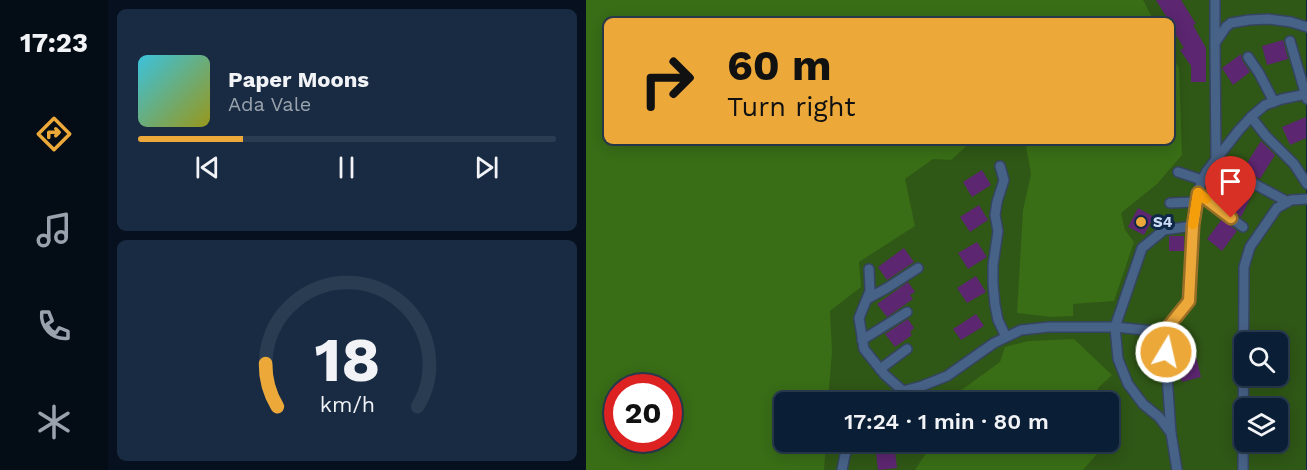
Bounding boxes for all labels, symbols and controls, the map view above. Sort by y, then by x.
text: 17:23 [20,27,88,59]
text: 60 m [727,41,831,90]
icon: right [628,42,706,120]
text: Paper Moons [228,67,369,92]
text: Turn right [727,91,856,123]
text: Ada Vale [228,92,311,116]
icon: directions [33,113,75,155]
icon: previous [191,151,224,184]
icon: pause [330,151,363,184]
icon: next [470,151,503,184]
pin [1205,156,1256,218]
icon: arrive [1214,165,1247,198]
icon: music [33,209,75,251]
place label: S4 [1153,213,1173,231]
marker: S4 [1134,215,1148,229]
icon: phone [33,305,75,347]
position arrow [1134,320,1198,384]
text: 18 [314,323,380,396]
map controls [1234,332,1288,452]
button: search [1234,332,1288,386]
speed limit sign: 20 [604,374,682,452]
text: km/h [319,393,375,418]
button: layers [1234,398,1288,452]
icon: climate [33,401,75,443]
text: 17:24 · 1 min · 80 m [844,409,1049,434]

